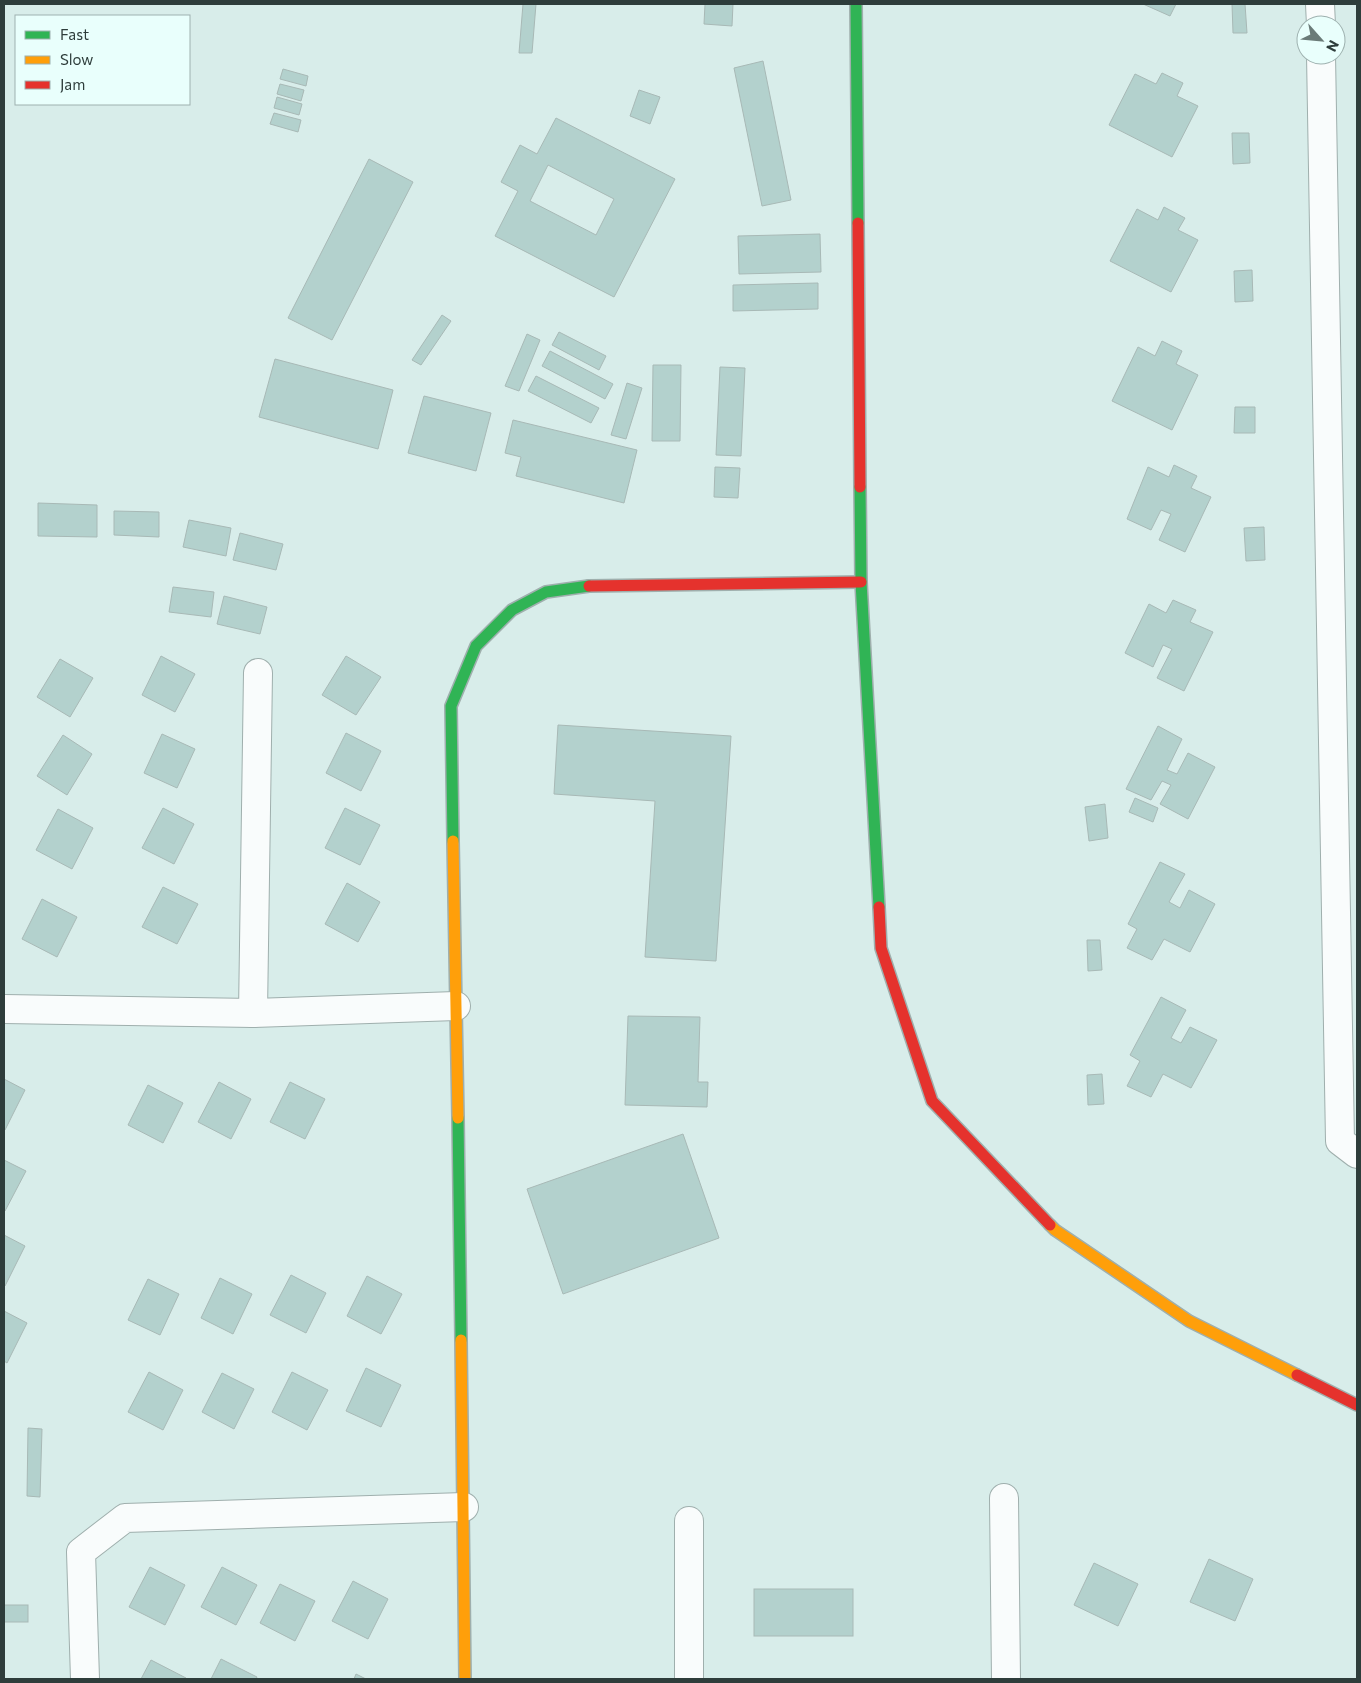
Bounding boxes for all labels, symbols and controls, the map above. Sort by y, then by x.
legend [15,15,190,105]
north arrow [1296,15,1346,65]
text: Fast [60,25,89,43]
text: N [1323,38,1343,55]
text: Slow [60,50,93,68]
text: Jam [60,75,85,93]

